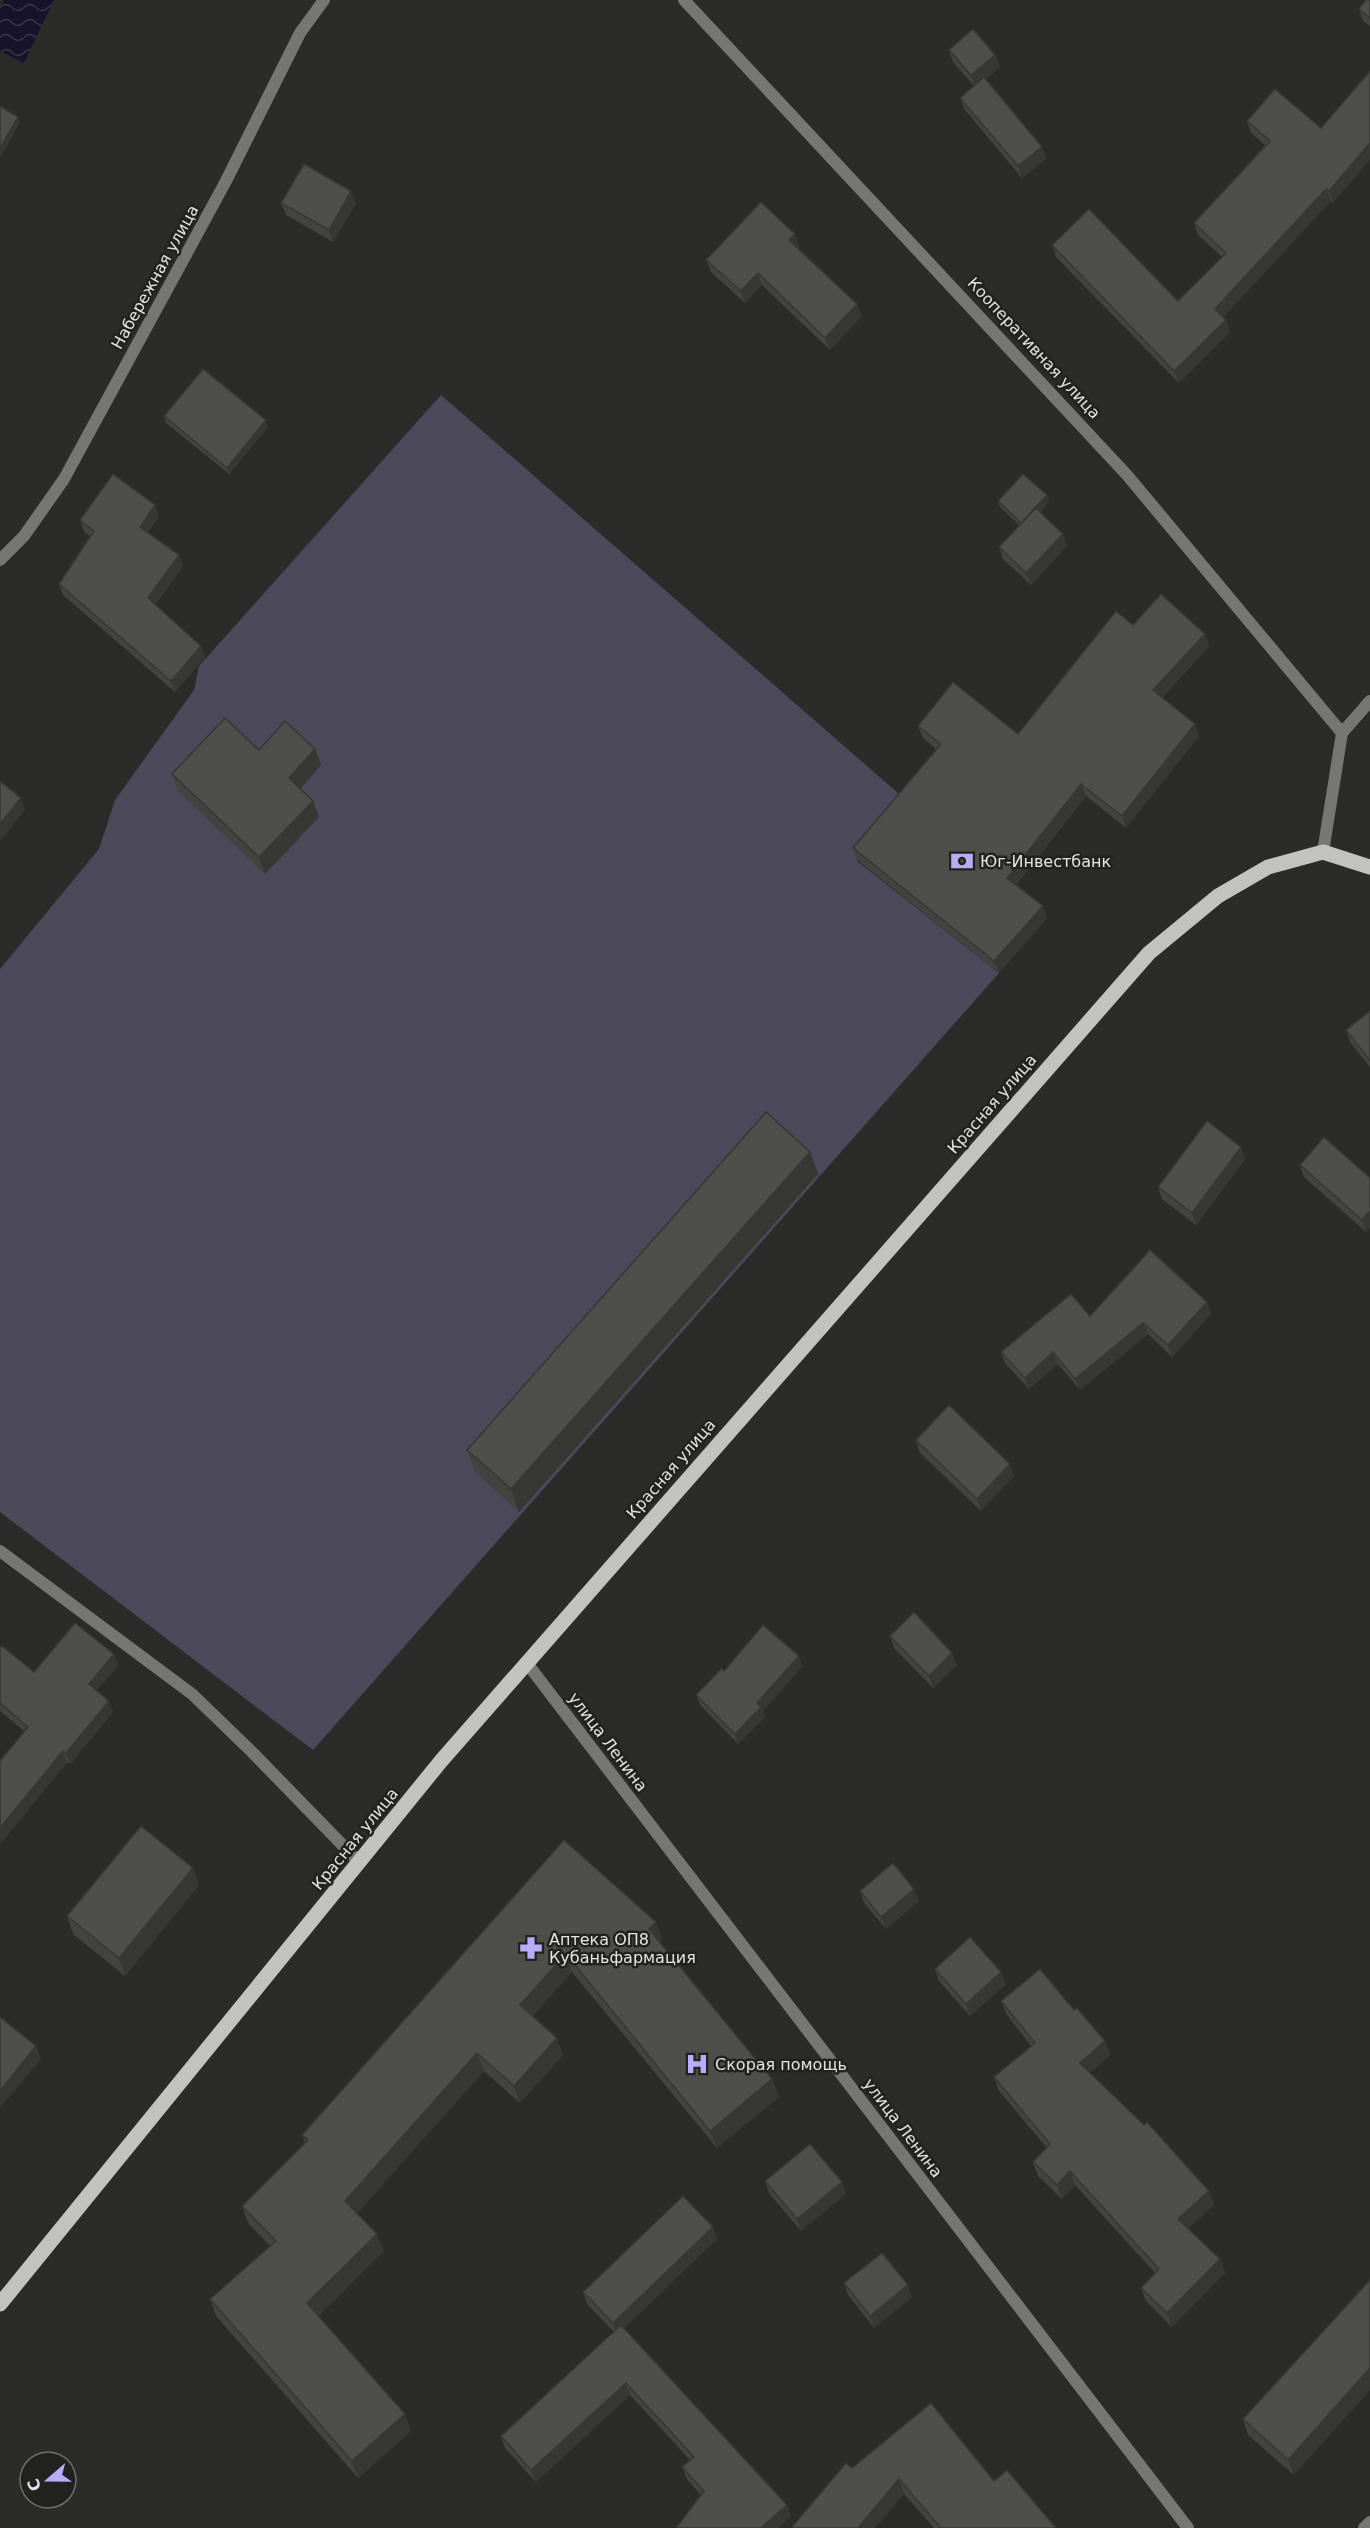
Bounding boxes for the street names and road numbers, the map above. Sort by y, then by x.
street label: Набережная улица [107,202,203,352]
street label: Кооперативная улица [964,273,1104,423]
street label: Красная улица [944,1050,1040,1158]
street label: Красная улица [623,1415,719,1523]
street label: улица Ленина [565,1689,651,1795]
street label: Красная улица [308,1784,402,1894]
street label: улица Ленина [860,2075,946,2181]

